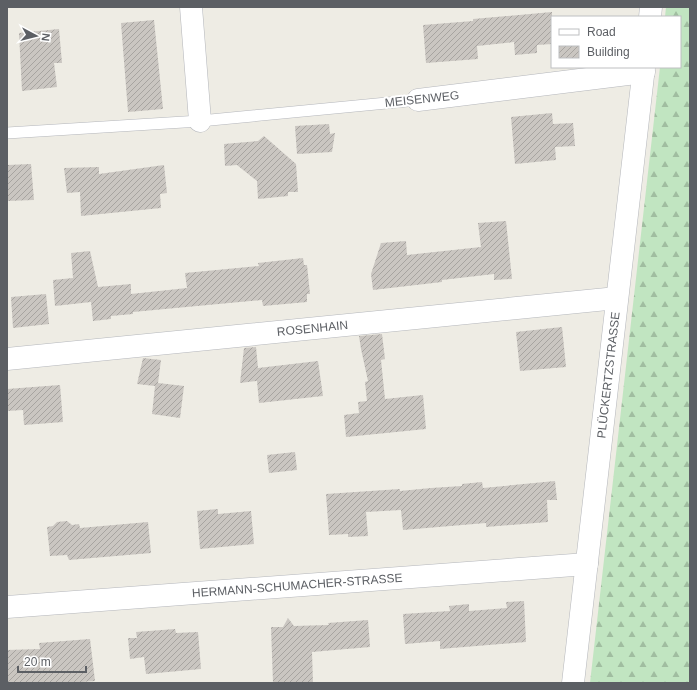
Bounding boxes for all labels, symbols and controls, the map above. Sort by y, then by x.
north arrow [16,16,56,56]
legend [551,16,681,68]
text: Road [587,25,616,39]
text: N [39,33,52,42]
text: Building [587,45,630,59]
street label: MEISENWEG [384,88,460,110]
street label: PLÜCKERTZSTRASSE [594,311,623,439]
street label: ROSENHAIN [276,318,349,339]
street label: HERMANN-SCHUMACHER-STRASSE [192,571,403,600]
scale bar [18,648,86,674]
text: 20 m [24,655,51,669]

